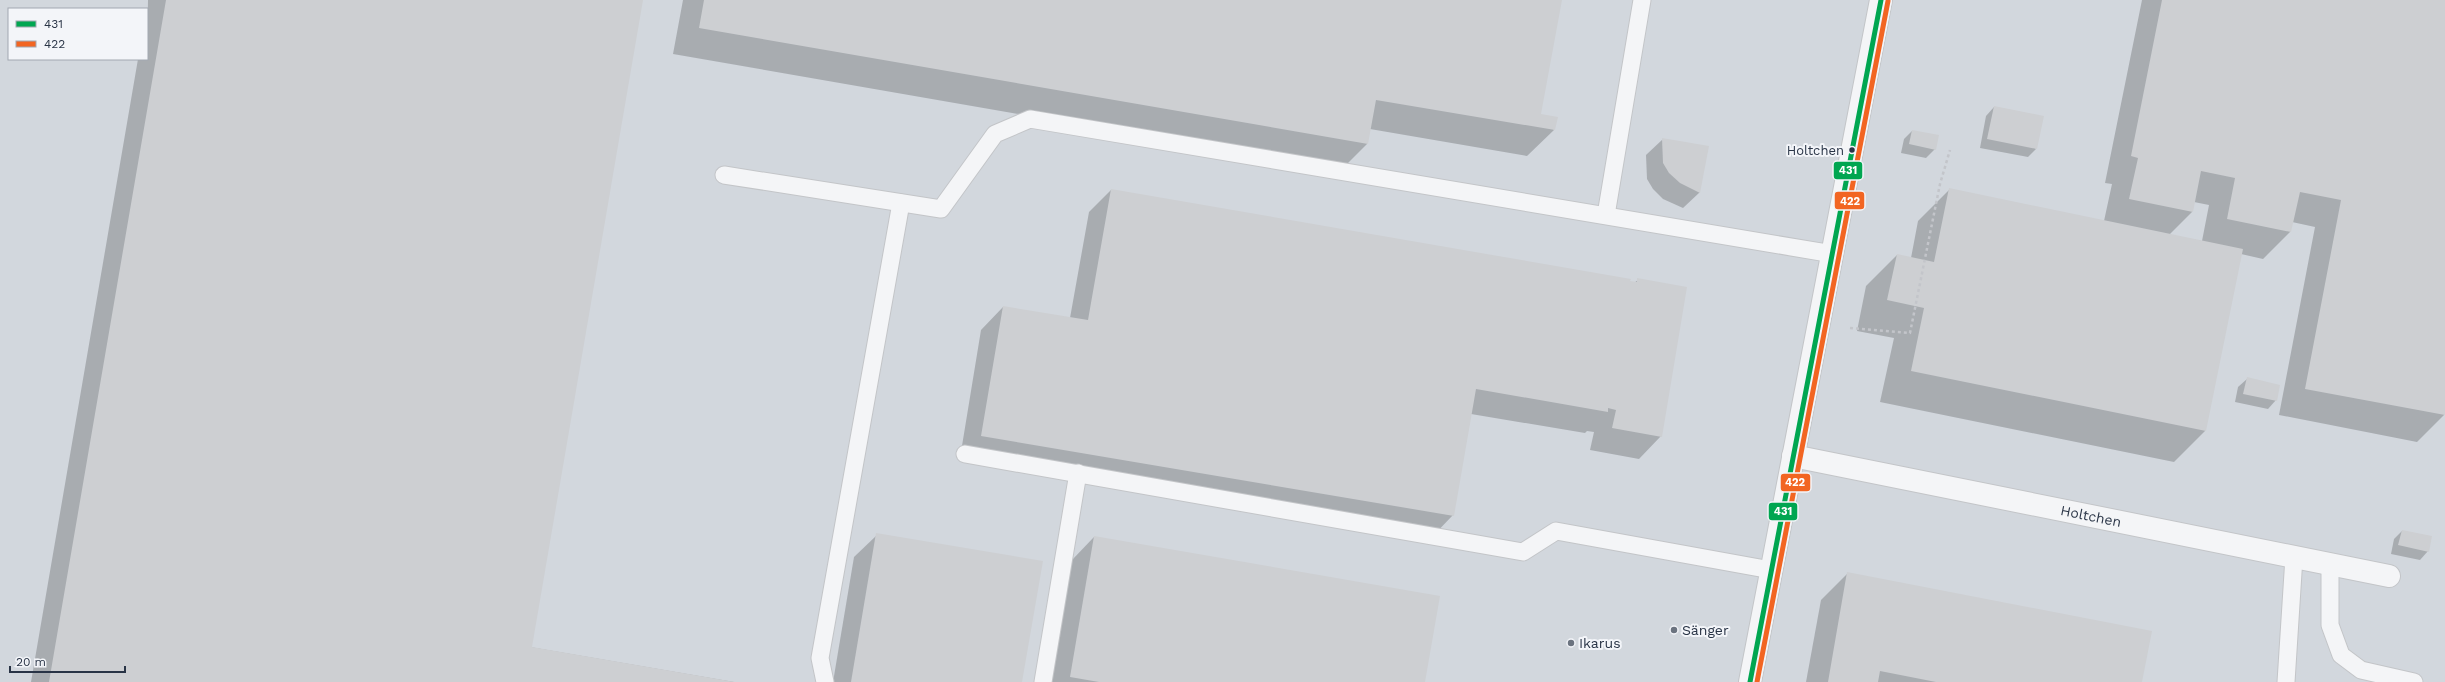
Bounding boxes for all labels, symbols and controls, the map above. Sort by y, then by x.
legend [8,8,148,60]
text: 431 [44,17,63,31]
text: 422 [44,37,65,51]
place label: Holtchen [1787,143,1844,158]
marker: Holtchen [1847,145,1857,155]
line badge: 431 [1833,161,1863,180]
text: 431 [1839,164,1857,177]
line badge: 422 [1834,191,1865,210]
text: 422 [1840,195,1860,208]
line badge: 422 [1780,473,1811,492]
text: 422 [1785,476,1805,489]
line badge: 431 [1768,502,1798,521]
street label: Holtchen [2059,502,2123,530]
text: 431 [1774,505,1792,518]
place label: Sänger [1682,622,1729,638]
marker: Sänger [1669,625,1679,635]
place label: Ikarus [1579,635,1621,651]
marker: Ikarus [1566,638,1576,648]
scale bar [10,648,125,674]
text: 20 m [16,655,46,669]

